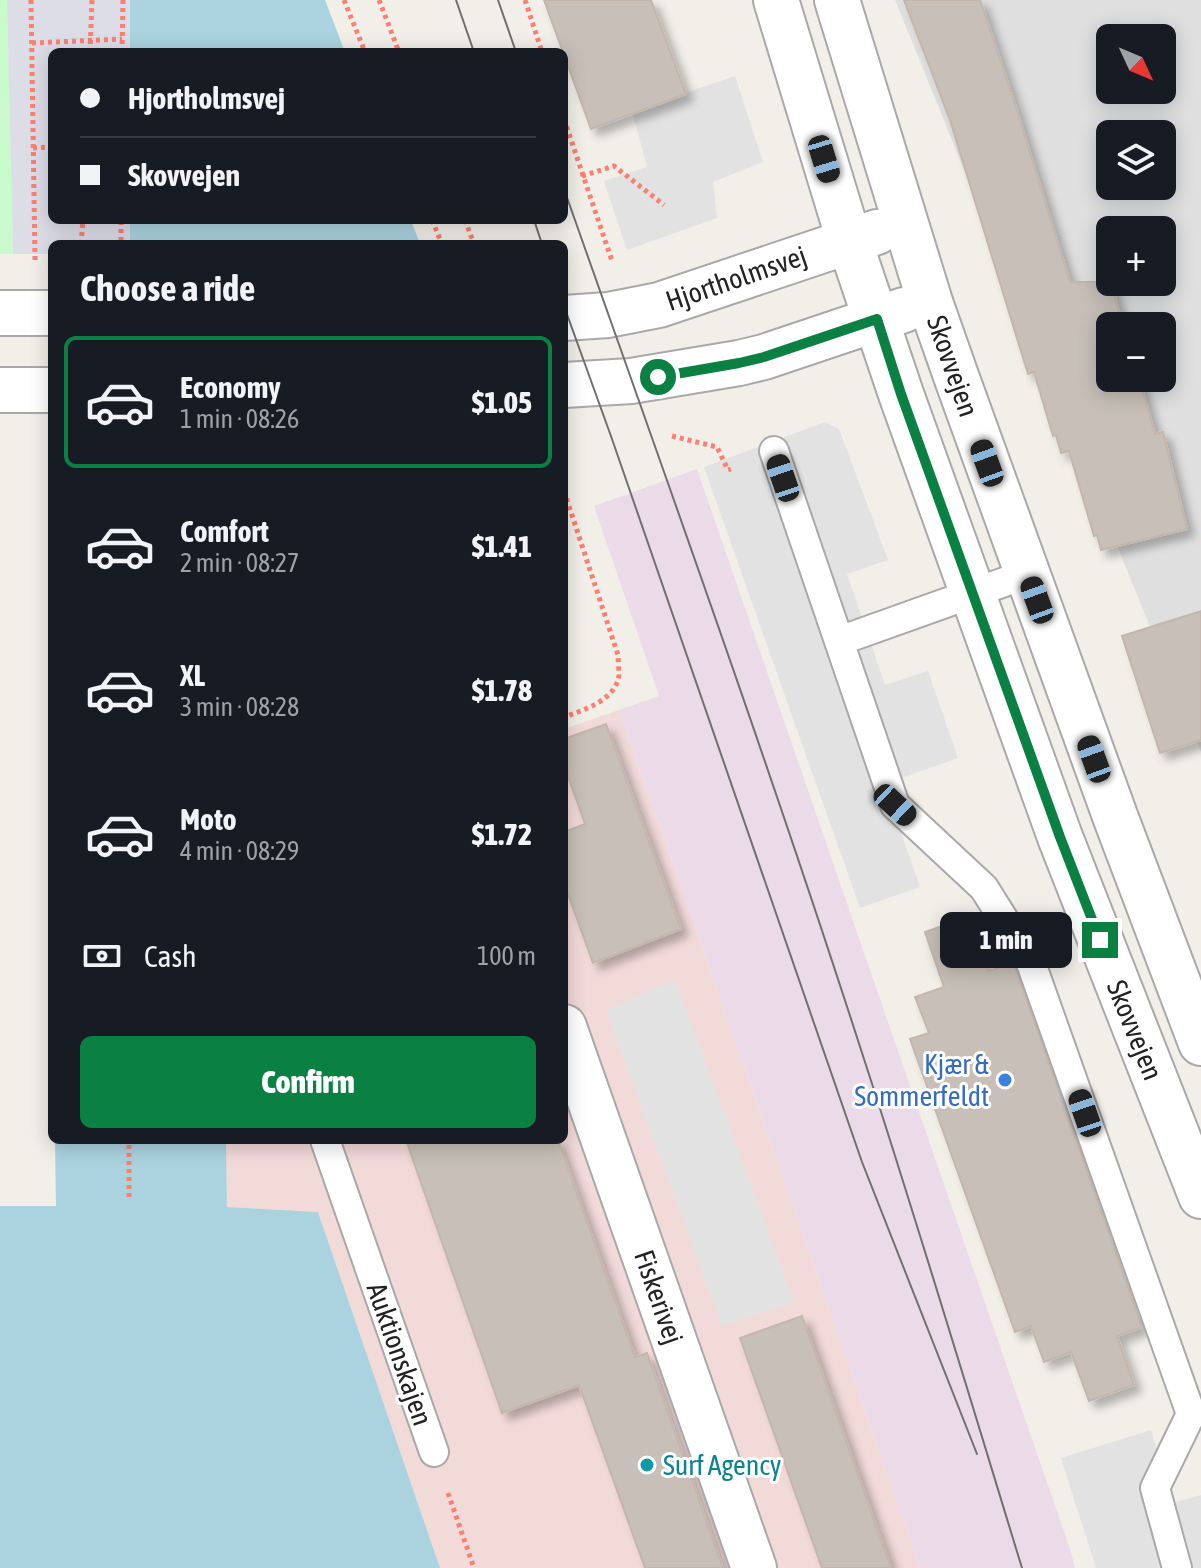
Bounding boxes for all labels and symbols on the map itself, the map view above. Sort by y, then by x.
north arrow [1096,24,1176,104]
car [806,133,842,185]
street label: Hjortholmsvej [662,239,810,317]
street label: Skovvejen [921,311,985,421]
route start [640,359,676,395]
car [968,436,1006,490]
car [764,451,802,505]
car [1018,573,1056,627]
car [1075,732,1113,786]
car [869,780,921,830]
callout: 1 min [940,912,1072,968]
route end [1082,922,1118,958]
street label: Skovvejen [1101,975,1169,1085]
place label: Kjær & Sommerfeldt [854,1048,989,1112]
marker: Kjær & Sommerfeldt [996,1071,1014,1089]
car [1066,1086,1104,1140]
street label: Fiskerivej [628,1246,690,1348]
street label: Auktionskajen [361,1278,439,1430]
place label: Surf Agency [663,1449,781,1481]
marker: Surf Agency [638,1456,656,1474]

